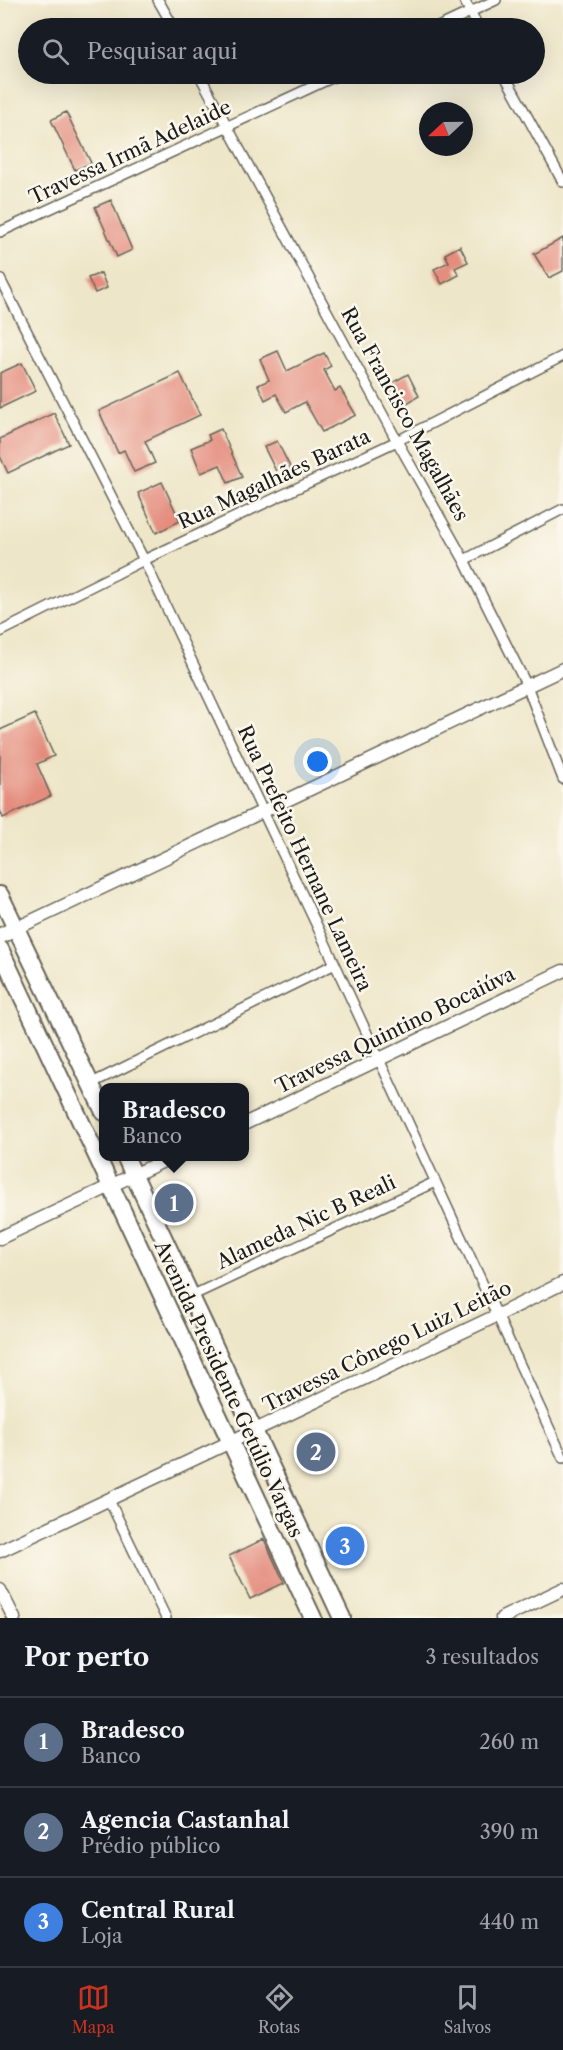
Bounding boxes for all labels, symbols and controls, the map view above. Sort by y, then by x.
search box [18,18,545,84]
icon: search [39,35,72,68]
text: Pesquisar aqui [87,38,237,65]
street label: Travessa Irmã Adelaide [25,95,235,209]
north arrow [419,102,473,156]
street label: Rua Francisco Magalhães [336,303,474,525]
street label: Rua Magalhães Barata [174,424,374,534]
street label: Rua Prefeito Hernane Lameira [233,721,378,995]
your location [303,747,332,776]
street label: Travessa Quintino Bocaiúva [271,961,519,1099]
popup [99,1083,249,1161]
text: Bradesco [122,1097,226,1124]
text: Banco [122,1124,182,1148]
street label: Alameda Nic B Reali [212,1170,399,1274]
pin: 1 [154,1180,194,1226]
street label: Avenida Presidente Getúlio Vargas [149,1236,309,1541]
street label: Travessa Cônego Luiz Leitão [259,1275,515,1417]
pin: 2 [296,1430,336,1474]
pin: 3 [326,1524,364,1568]
text: Por perto [24,1641,149,1673]
text: 3 resultados [426,1645,539,1669]
text: Bradesco [81,1717,185,1744]
text: 1 [39,1730,48,1754]
text: 260 m [479,1730,539,1754]
text: Banco [81,1744,141,1768]
text: Agencia Castanhal [81,1807,290,1834]
text: 2 [38,1820,49,1844]
text: 390 m [480,1820,539,1844]
text: Prédio público [81,1834,221,1858]
text: Central Rural [81,1897,235,1924]
text: 3 [38,1910,49,1934]
text: 440 m [479,1910,539,1934]
text: Loja [81,1924,123,1948]
tab: Mapa [72,1981,114,2037]
tab: Rotas [258,1981,300,2037]
tab: Salvos [444,1981,491,2037]

